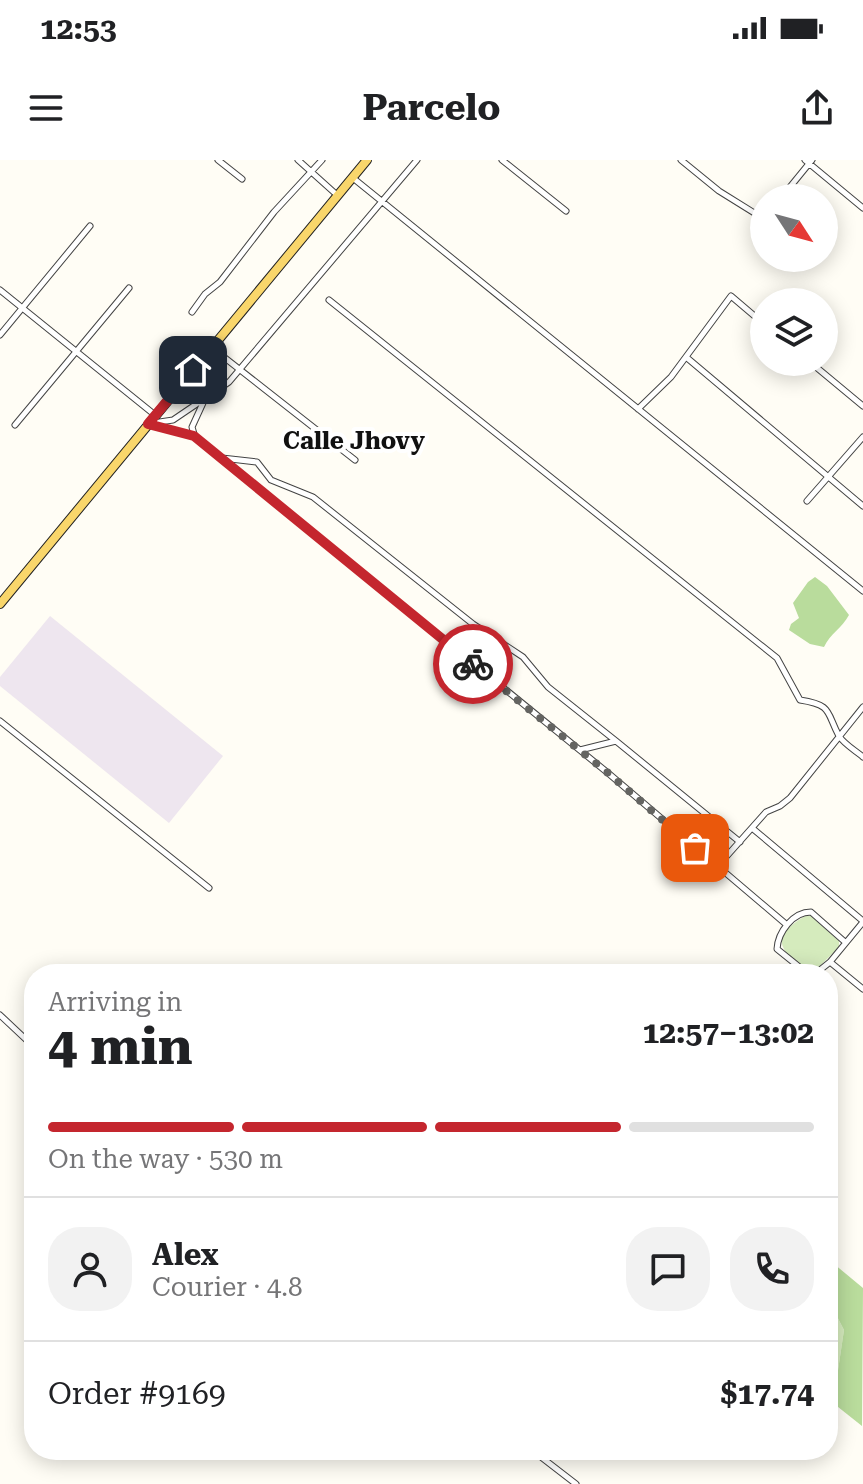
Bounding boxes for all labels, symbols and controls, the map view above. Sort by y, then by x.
text: 12:53 [40,11,117,46]
icon: menu [24,86,68,130]
icon: share [795,86,839,130]
text: Parcelo [362,87,501,129]
north arrow [750,184,838,272]
map controls [750,184,838,376]
button: layers [750,288,838,376]
pin [159,336,227,404]
icon: home [171,348,215,392]
district label: Calle Jhovy [283,427,425,455]
courier [433,624,513,704]
icon: bike [451,642,495,686]
pin [661,814,729,882]
icon: bag [673,826,717,870]
text: Arriving in [48,987,182,1017]
text: 12:57–13:02 [642,1015,814,1050]
text: 4 min [48,1016,193,1077]
text: On the way · 530 m [48,1144,283,1174]
button: person [48,1227,132,1311]
button: chat [626,1227,710,1311]
button: phone [730,1227,814,1311]
text: Alex [152,1237,219,1272]
text: Courier · 4.8 [152,1272,302,1302]
text: Order #9169 [48,1376,226,1411]
text: $17.74 [721,1376,814,1411]

